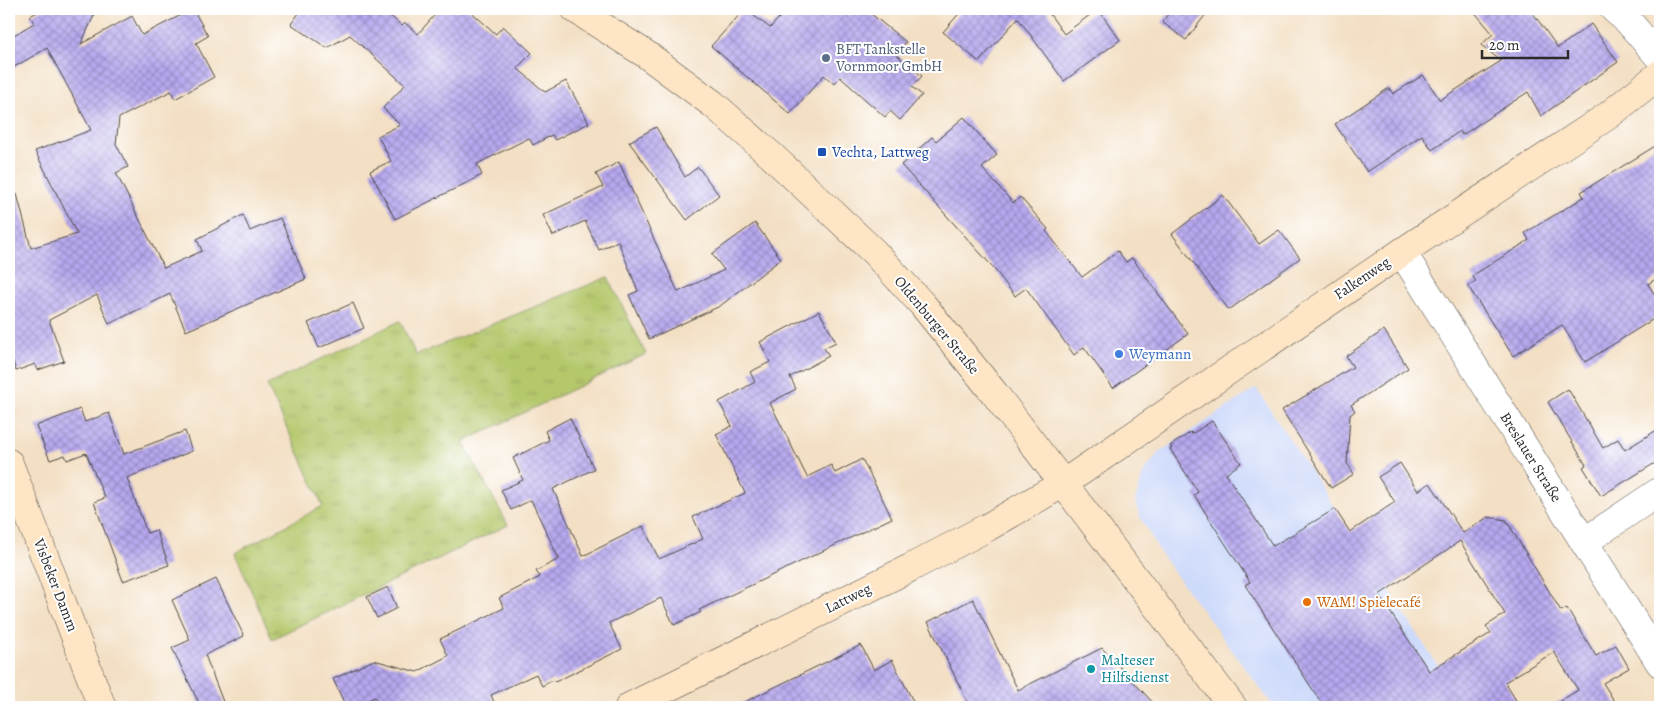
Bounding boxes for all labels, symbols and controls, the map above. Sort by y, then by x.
scale bar [1482,28,1568,60]
text: 20 m [1489,35,1520,55]
place label: BFT Tankstelle Vornmoor GmbH [835,39,942,76]
marker: BFT Tankstelle Vornmoor GmbH [820,52,832,64]
place label: Vechta, Lattweg [831,142,930,162]
marker: Vechta, Lattweg [816,146,828,158]
street label: Falkenweg [1330,252,1394,304]
street label: Oldenburger Straße [890,272,984,379]
place label: Weymann [1128,344,1191,364]
marker: Weymann [1113,348,1125,360]
street label: Breslauer Straße [1495,408,1567,506]
street label: Visbeker Damm [29,535,83,635]
street label: Lattweg [822,578,875,618]
place label: WAM! Spielecafé [1316,592,1421,612]
marker: WAM! Spielecafé [1301,596,1313,608]
place label: Malteser Hilfsdienst [1101,650,1169,687]
marker: Malteser Hilfsdienst [1085,663,1097,675]

